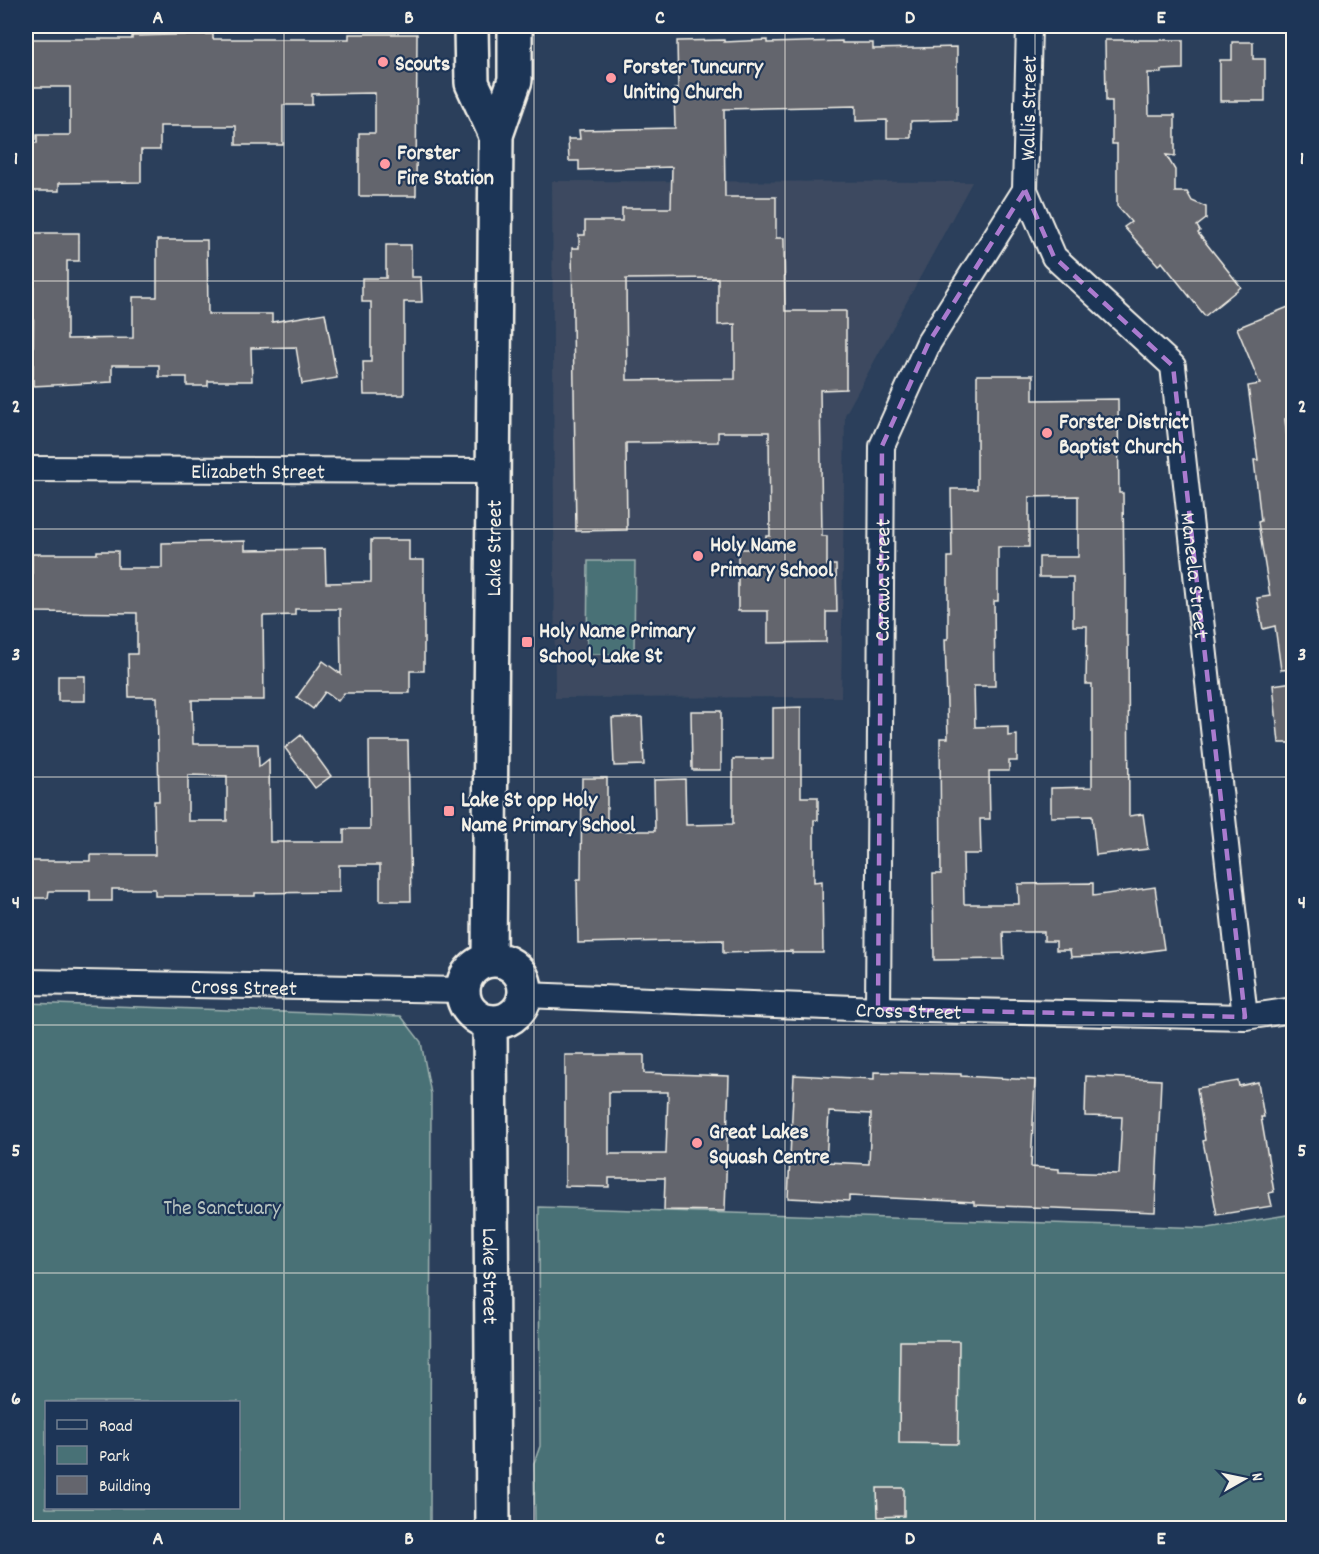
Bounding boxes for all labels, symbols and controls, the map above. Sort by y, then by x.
text: A [153,5,164,33]
text: B [404,5,414,33]
text: C [655,5,665,33]
text: D [905,5,916,33]
text: E [1156,5,1166,33]
place label: Scouts [395,50,450,81]
place label: Forster Tuncurry Uniting Church [623,53,764,109]
marker: Scouts [376,55,390,69]
street label: Wallis Street [1014,55,1047,161]
marker: Forster Tuncurry Uniting Church [604,71,618,85]
place label: Forster Fire Station [397,139,494,195]
text: 1 [14,146,18,174]
text: 1 [1300,146,1304,174]
marker: Forster Fire Station [378,157,392,171]
text: 2 [12,394,20,422]
text: 2 [1298,394,1306,422]
place label: Forster District Baptist Church [1059,408,1190,464]
marker: Forster District Baptist Church [1040,426,1054,440]
street label: Elizabeth Street [191,458,325,489]
street label: Lake Street [480,500,512,596]
street label: Maneela Street [1170,511,1215,640]
street label: Carawa Street [869,519,900,642]
place label: Holy Name Primary School [710,531,834,587]
marker: Holy Name Primary School [691,549,705,563]
place label: Holy Name Primary School, Lake St [539,617,696,673]
marker: Holy Name Primary School, Lake St [520,635,534,649]
text: 3 [12,642,20,670]
text: 3 [1298,642,1306,670]
place label: Lake St opp Holy Name Primary School [461,786,636,842]
marker: Lake St opp Holy Name Primary School [442,804,456,818]
text: 4 [12,890,20,918]
text: 4 [1298,890,1306,918]
street label: Cross Street [191,973,297,1006]
street label: Cross Street [855,996,962,1030]
place label: Great Lakes Squash Centre [709,1118,830,1174]
marker: Great Lakes Squash Centre [690,1136,704,1150]
text: 5 [11,1138,21,1166]
text: 5 [1297,1138,1307,1166]
park label: The Sanctuary [163,1194,282,1225]
street label: Lake Street [472,1228,504,1324]
text: 6 [11,1386,21,1414]
text: 6 [1297,1386,1307,1414]
legend [45,1401,240,1509]
text: Road [99,1415,133,1440]
text: Park [99,1445,130,1470]
north arrow [1214,1449,1274,1509]
text: N [1244,1471,1268,1483]
text: Building [99,1475,151,1500]
text: A [153,1526,164,1554]
text: B [404,1526,414,1554]
text: C [655,1526,665,1554]
text: D [905,1526,916,1554]
text: E [1156,1526,1166,1554]

